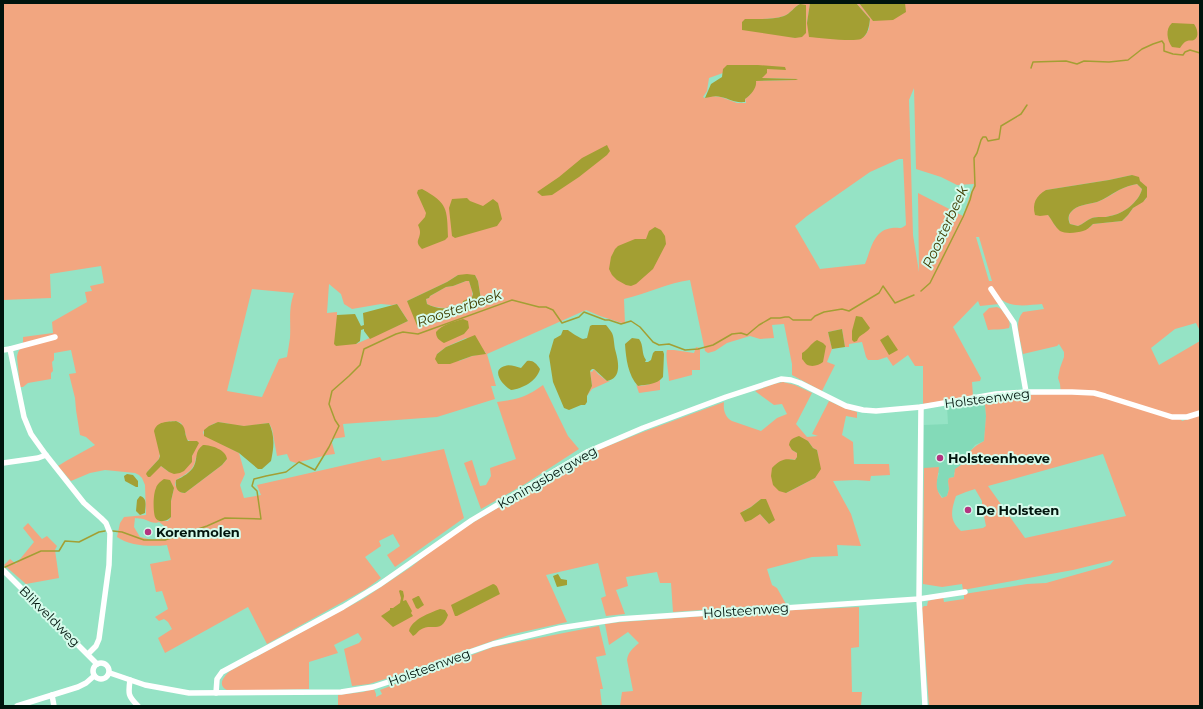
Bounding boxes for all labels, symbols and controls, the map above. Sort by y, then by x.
water label: Roosterbeek [918,182,972,271]
water label: Roosterbeek [414,285,504,331]
street label: Holsteenweg [943,385,1031,411]
street label: Koningsbergweg [494,442,600,512]
place label: Holsteenhoeve [948,450,1050,466]
marker: Holsteenhoeve [935,453,945,463]
place label: De Holsteen [976,502,1059,518]
marker: De Holsteen [963,505,973,515]
place label: Korenmolen [156,524,240,540]
marker: Korenmolen [143,527,153,537]
street label: Blikveldweg [16,582,84,650]
street label: Holsteenweg [703,599,789,621]
street label: Holsteenweg [386,645,472,689]

